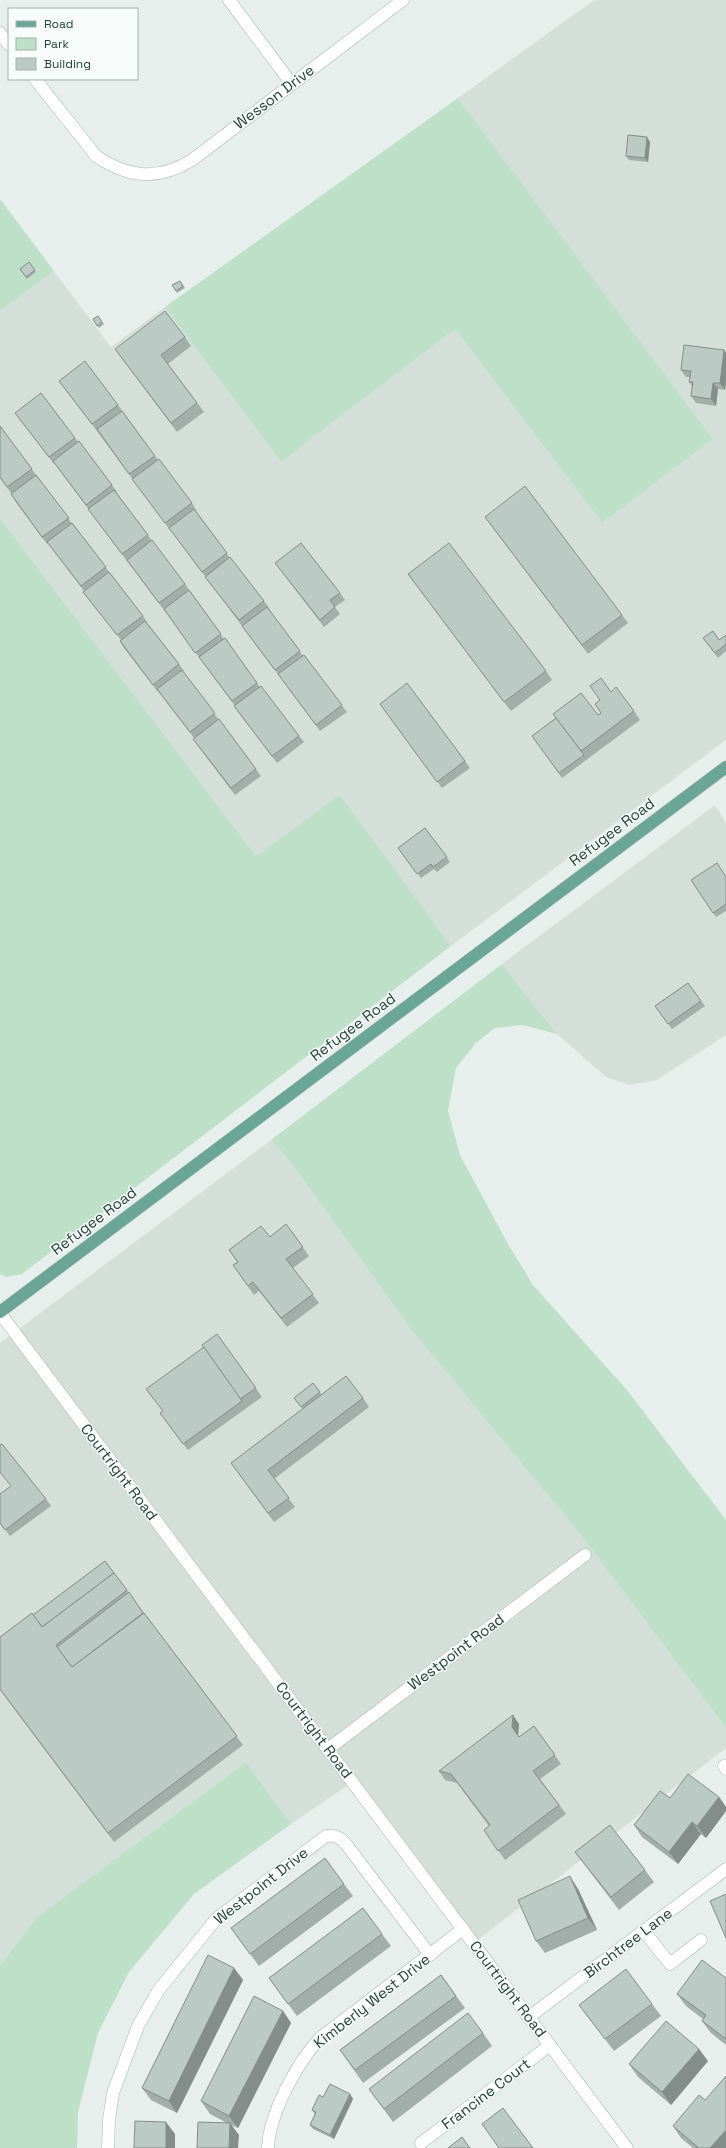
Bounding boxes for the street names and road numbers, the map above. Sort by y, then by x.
street label: Wesson Drive [230,60,318,133]
street label: Refugee Road [565,793,658,870]
street label: Refugee Road [306,988,399,1065]
street label: Refugee Road [47,1182,140,1259]
street label: Courtright Road [77,1420,162,1524]
street label: Westpoint Road [404,1609,508,1694]
street label: Courtright Road [272,1678,357,1782]
street label: Westpoint Drive [210,1843,312,1928]
street label: Birchtree Lane [580,1903,676,1982]
street label: Courtright Road [466,1937,551,2041]
street label: Kimberly West Drive [310,1949,434,2052]
street label: Francine Court [437,2054,534,2133]

